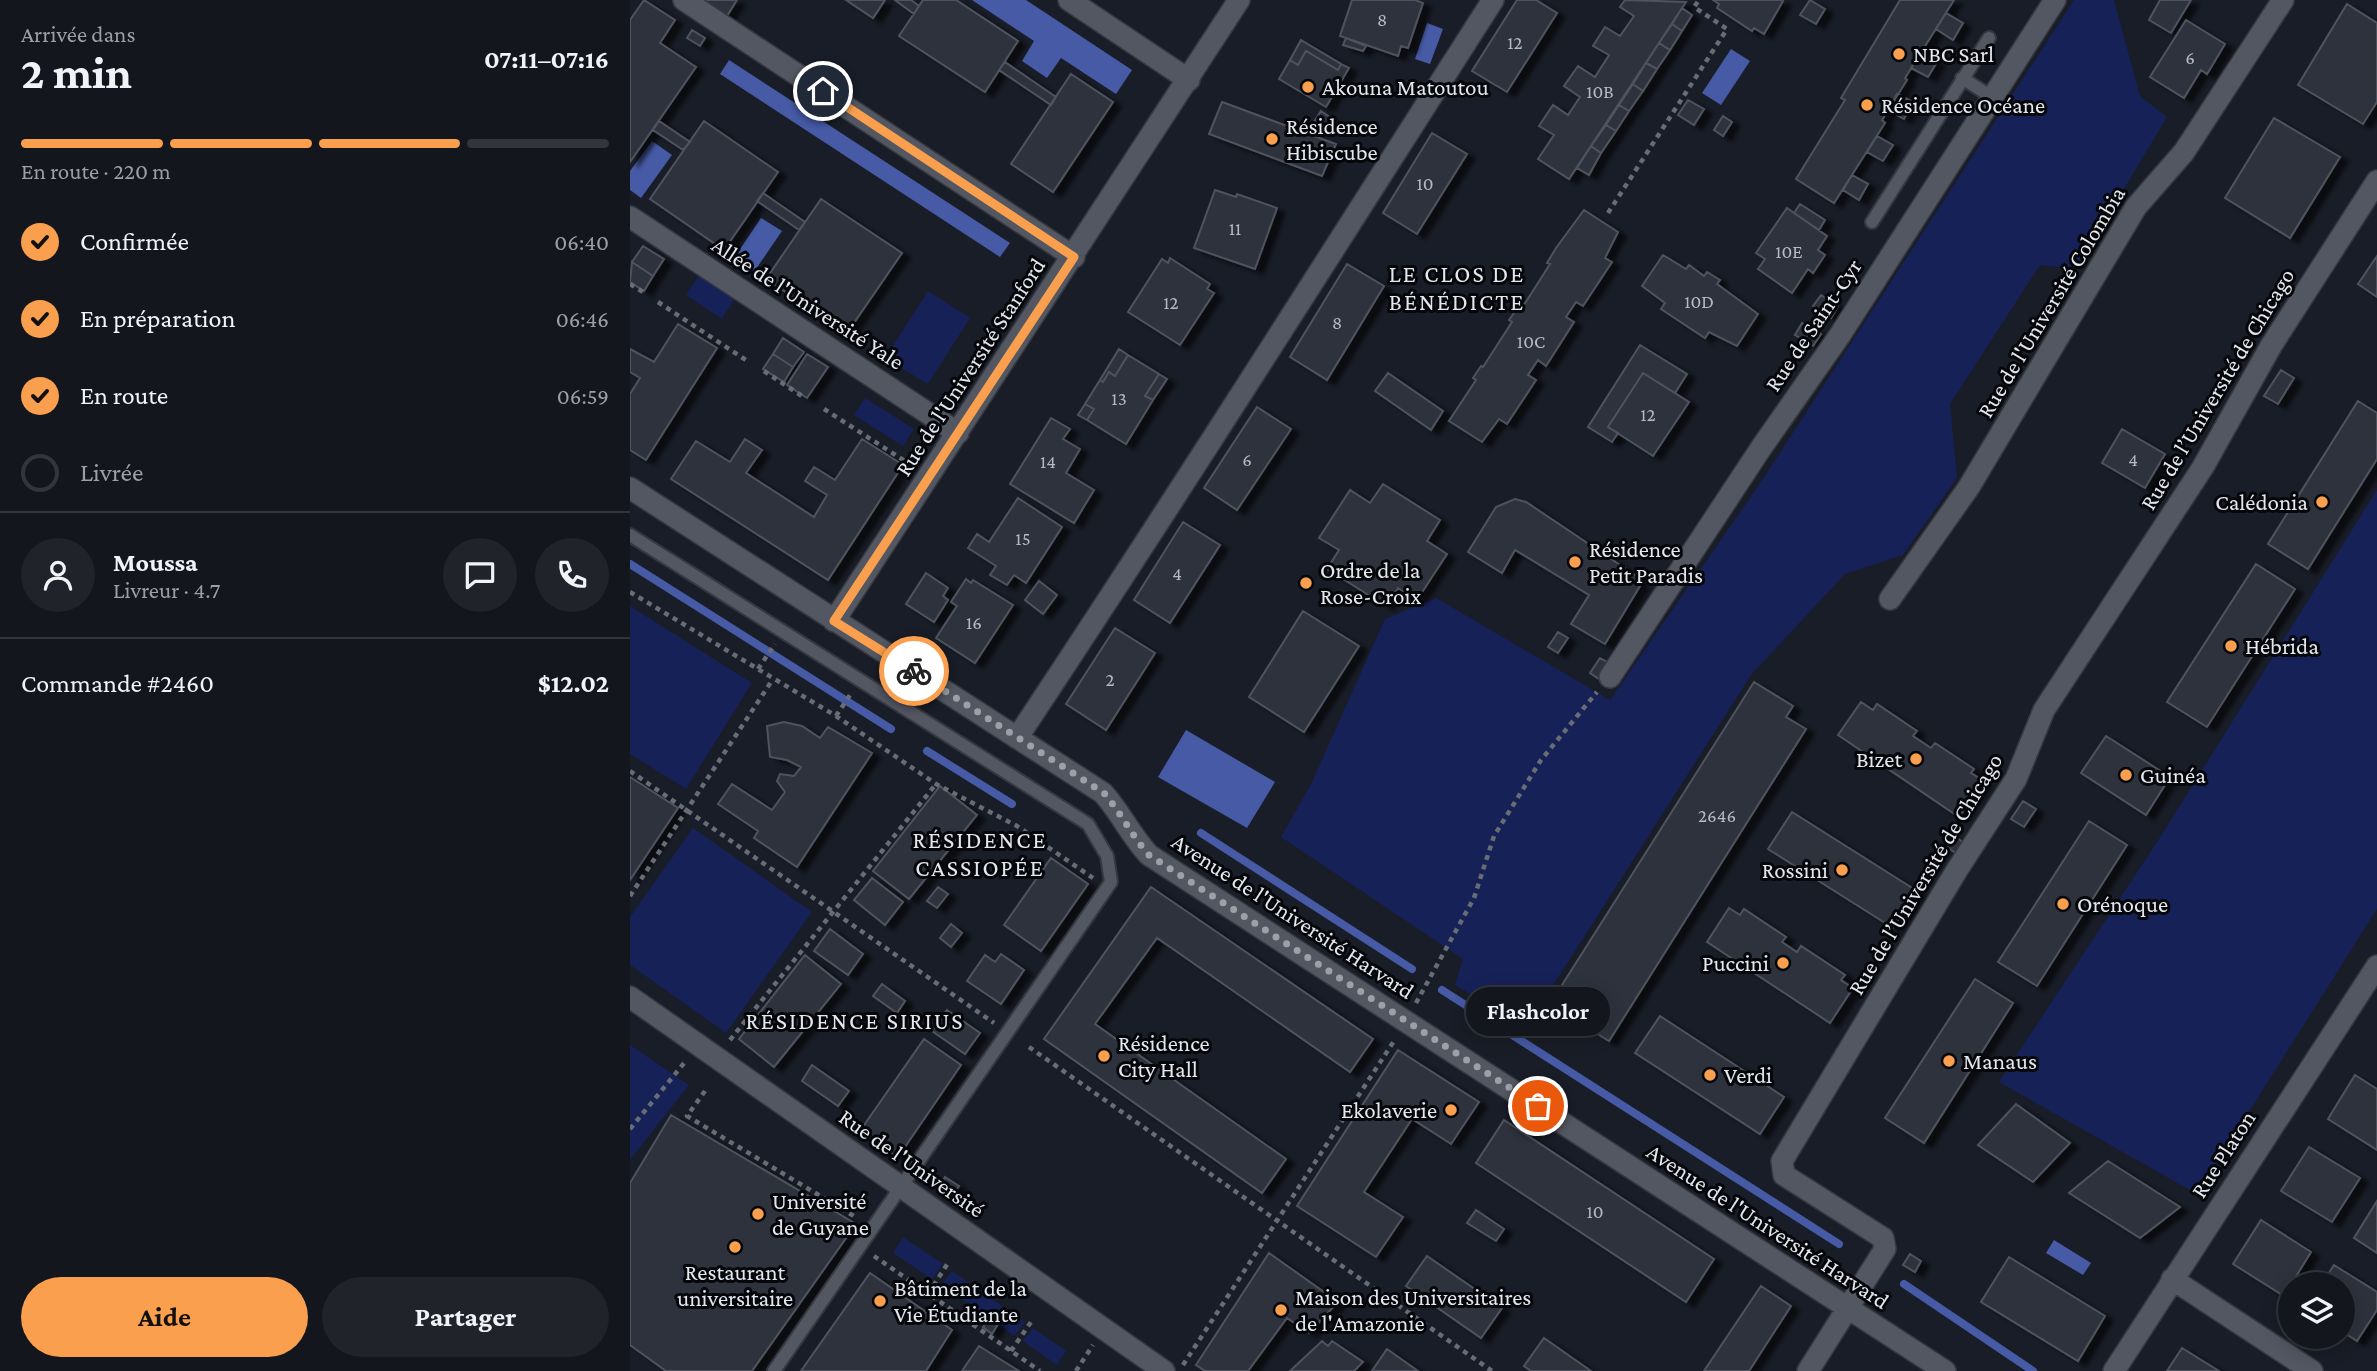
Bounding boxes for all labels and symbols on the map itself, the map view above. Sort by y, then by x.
house number: 8 [1377,9,1387,30]
house number: 12 [1507,32,1523,53]
place label: NBC Sarl [1913,41,1994,67]
marker: NBC Sarl [1891,46,1907,62]
house number: 6 [2185,47,2195,68]
pin [793,61,853,121]
place label: Akouna Matoutou [1322,74,1489,100]
marker: Akouna Matoutou [1300,79,1316,95]
house number: 10B [1586,81,1614,102]
place label: Résidence Océane [1881,92,2045,118]
marker: Résidence Océane [1859,97,1875,113]
place label: Résidence Hibiscube [1286,113,1378,165]
marker: Résidence Hibiscube [1264,131,1280,147]
house number: 10 [1416,173,1434,194]
street label: Rue de l'Université Colombia [1972,182,2130,422]
house number: 11 [1229,218,1241,239]
street label: Allée de l'Université Yale [707,231,909,375]
house number: 10E [1775,241,1803,262]
street label: Rue de l'Université Stanford [890,253,1050,481]
street label: Rue de Saint-Cyr [1759,254,1867,396]
district label: LE CLOS DE BÉNÉDICTE [1389,260,1525,315]
street label: Rue de l’Université de Chicago [2135,264,2299,514]
house number: 10D [1684,291,1714,312]
house number: 12 [1163,292,1179,313]
house number: 8 [1332,312,1342,333]
house number: 10C [1517,331,1545,352]
house number: 13 [1111,388,1127,409]
house number: 12 [1640,404,1656,425]
house number: 6 [1242,449,1252,470]
house number: 4 [2128,449,2138,470]
house number: 14 [1040,451,1056,472]
place label: Calédonia [2215,489,2308,515]
marker: Calédonia [2314,494,2330,510]
house number: 15 [1015,528,1031,549]
place label: Résidence Petit Paradis [1589,536,1703,588]
marker: Résidence Petit Paradis [1567,554,1583,570]
place label: Ordre de la Rose-Croix [1320,557,1421,609]
house number: 4 [1172,563,1182,584]
marker: Ordre de la Rose-Croix [1298,575,1314,591]
house number: 16 [966,612,982,633]
place label: Hébrida [2245,633,2319,659]
courier [879,636,949,706]
marker: Hébrida [2223,638,2239,654]
house number: 2 [1105,669,1115,690]
place label: Bizet [1856,746,1902,772]
street label: Rue de l’Université de Chicago [1843,749,2007,999]
marker: Bizet [1908,751,1924,767]
place label: Guinéa [2140,762,2206,788]
marker: Guinéa [2118,767,2134,783]
house number: 2646 [1698,805,1736,826]
district label: RÉSIDENCE CASSIOPÉE [913,826,1047,881]
street label: Avenue de l'Université Harvard [1167,828,1419,1004]
place label: Rossini [1762,857,1828,883]
marker: Rossini [1834,862,1850,878]
place label: Orénoque [2077,891,2168,917]
marker: Orénoque [2055,896,2071,912]
place label: Puccini [1702,950,1769,976]
marker: Puccini [1775,955,1791,971]
callout: Flashcolor [1466,987,1610,1036]
district label: RÉSIDENCE SIRIUS [745,1007,965,1034]
place label: Résidence City Hall [1118,1030,1210,1082]
marker: Résidence City Hall [1096,1048,1112,1064]
place label: Manaus [1963,1048,2037,1074]
marker: Manaus [1941,1053,1957,1069]
place label: Verdi [1724,1062,1772,1088]
marker: Verdi [1702,1067,1718,1083]
pin [1508,1076,1568,1136]
place label: Ekolaverie [1341,1097,1437,1123]
marker: Ekolaverie [1443,1102,1459,1118]
street label: Rue de l'Université [834,1103,990,1223]
street label: Rue Platon [2185,1106,2261,1202]
street label: Avenue de l'Université Harvard [1642,1138,1894,1314]
place label: Université de Guyane [772,1188,869,1240]
house number: 10 [1586,1201,1604,1222]
marker: Université de Guyane [750,1206,766,1222]
marker: Restaurant universitaire [727,1239,743,1255]
place label: Restaurant universitaire [677,1259,793,1311]
place label: Bâtiment de la Vie Étudiante [894,1275,1027,1327]
place label: Maison des Universitaires de l'Amazonie [1295,1284,1531,1336]
marker: Bâtiment de la Vie Étudiante [872,1293,888,1309]
marker: Maison des Universitaires de l'Amazonie [1273,1302,1289,1318]

